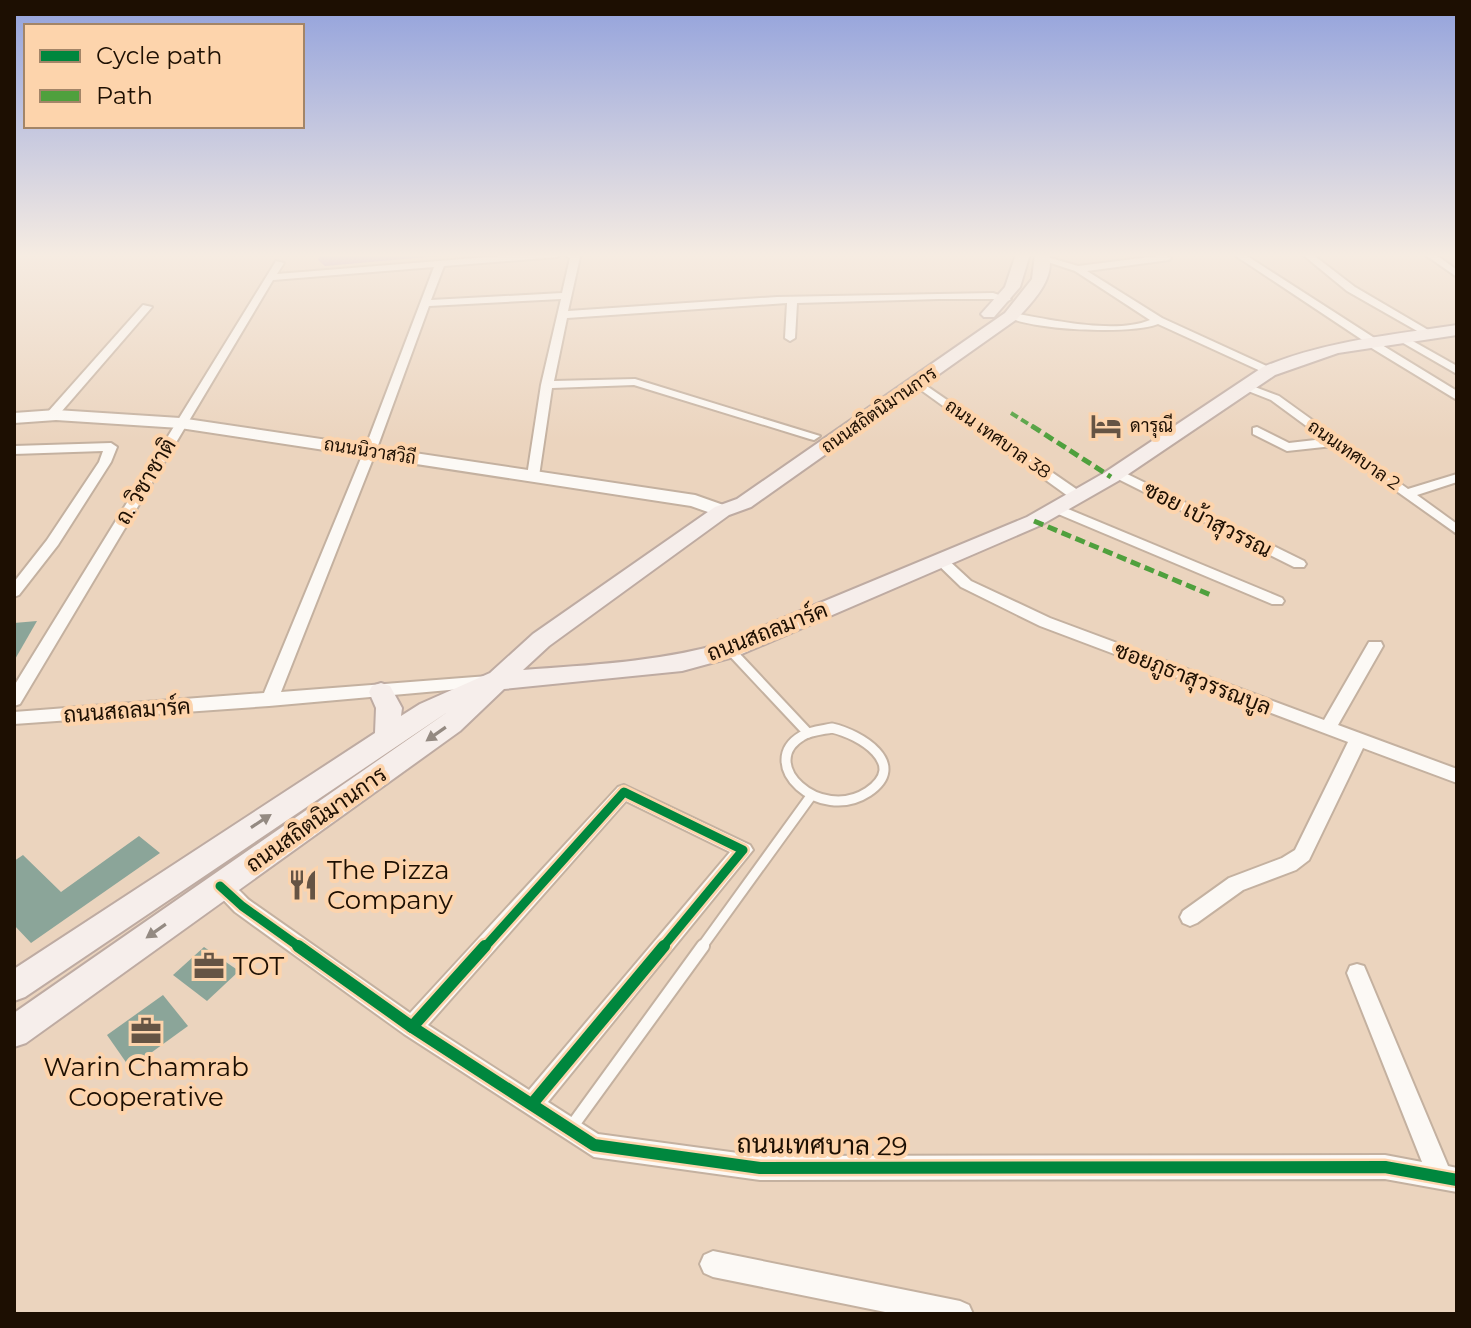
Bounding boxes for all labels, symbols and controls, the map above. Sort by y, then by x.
legend [24,24,304,128]
text: Cycle path [96,41,223,70]
text: Path [96,81,153,110]
street label: ถนนสถิตนิมานการ [817,362,941,458]
street label: ถนน เทศบาล 38 [941,395,1055,483]
hotel icon: ดารุณี [1089,409,1123,443]
place label: ดารุณี [1130,413,1173,438]
street label: ถนนเทศบาล 2 [1304,415,1404,495]
street label: ถนนนิวาสวิถี [322,431,418,469]
street label: ถ. วิชาชาติ [109,433,182,529]
street label: ซอย เบ้าสุวรรณ [1138,475,1277,565]
street label: ถนนสถลมาร์ค [703,595,831,667]
street label: ซอยภูธาสุวรรณบูล [1110,636,1275,723]
street label: ถนนสถลมาร์ค [63,692,191,728]
one-way arrow [426,726,447,741]
street label: ถนนสถิตนิมานการ [241,761,392,878]
one-way arrow [250,814,271,829]
place label: The Pizza Company [327,854,454,916]
restaurant icon: The Pizza Company [286,868,320,902]
one-way arrow [145,923,166,938]
office icon: TOT [192,949,226,983]
place label: TOT [233,950,284,982]
office icon: Warin Chamrab Cooperative [129,1014,163,1048]
place label: Warin Chamrab Cooperative [43,1051,249,1113]
street label: ถนนเทศบาล 29 [736,1128,908,1162]

